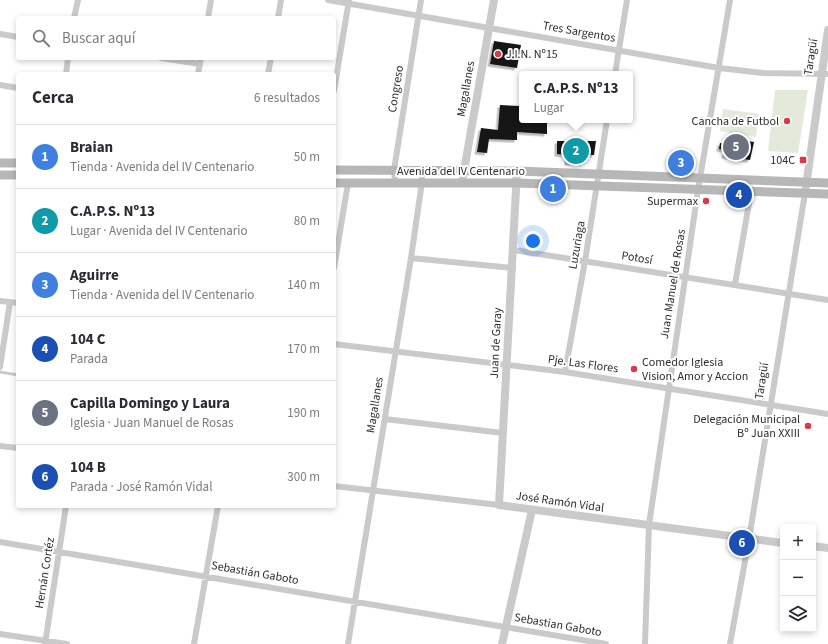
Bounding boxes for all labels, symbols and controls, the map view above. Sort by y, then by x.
search box [16,16,336,60]
street label: Tres Sargentos [541,17,617,47]
icon: search [30,27,52,49]
text: Buscar aquí [62,28,135,49]
street label: Taragüí [800,36,822,77]
place label: J.I.N. Nº15 [506,46,558,63]
marker: J.I.N. Nº15 [493,49,503,59]
street label: Magallanes [453,60,479,118]
street label: Congreso [384,64,408,114]
popup [519,71,633,123]
text: C.A.P.S. Nº13 [533,78,619,99]
text: Cerca [32,86,74,110]
text: 6 resultados [254,89,320,107]
text: Lugar [533,99,564,117]
place label: Cancha de Futbol [692,113,779,130]
marker: Cancha de Futbol [782,116,792,126]
pin: 5 [723,132,749,162]
pin: 2 [563,136,589,166]
text: Braian [70,137,113,158]
text: 1 [42,148,48,166]
text: 50 m [294,148,320,166]
pin: 3 [668,148,694,178]
place label: 104C [770,152,795,169]
marker: 104C [798,155,808,165]
text: Tienda · Avenida del IV Centenario [70,158,254,176]
street label: Avenida del IV Centenario [397,163,525,180]
pin: 1 [540,174,566,204]
pin: 4 [726,180,752,210]
place label: Supermax [647,193,699,210]
marker: Supermax [701,196,711,206]
text: C.A.P.S. Nº13 [70,201,155,222]
text: 2 [42,212,48,230]
text: 80 m [294,212,320,230]
street label: Luzuriaga [564,219,590,271]
text: Lugar · Avenida del IV Centenario [70,222,248,240]
street label: Juan Manuel de Rosas [656,228,690,340]
your location [523,231,543,251]
street label: Potosí [620,247,655,269]
text: Aguirre [70,265,119,286]
text: 3 [42,276,48,294]
text: 140 m [287,276,320,294]
text: Tienda · Avenida del IV Centenario [70,286,254,304]
street label: Juan de Garay [486,307,506,379]
text: 104 C [70,329,106,350]
text: 4 [42,340,48,358]
text: 170 m [287,340,320,358]
text: Parada [70,350,108,368]
street label: Pje. Las Flores [547,351,619,377]
place label: Comedor Iglesia Vision, Amor y Accion [642,354,748,385]
street label: Taragüí [751,360,773,401]
marker: Comedor Iglesia Vision, Amor y Accion [629,364,639,374]
street label: Magallanes [362,376,388,434]
text: Capilla Domingo y Laura [70,393,230,414]
text: 5 [42,404,48,422]
text: 190 m [287,404,320,422]
place label: Delegación Municipal Bº Juan XXIII [693,411,800,442]
text: Iglesia · Juan Manuel de Rosas [70,414,233,432]
marker: Delegación Municipal Bº Juan XXIII [803,421,813,431]
text: 104 B [70,457,106,478]
text: 6 [42,468,48,486]
text: 300 m [287,468,320,486]
text: Parada · José Ramón Vidal [70,478,212,496]
street label: José Ramón Vidal [515,487,605,517]
map controls [780,524,816,632]
button: + [780,524,816,560]
pin: 6 [729,528,755,558]
street label: Hernán Cortéz [31,536,59,610]
street label: Sebastián Gaboto [210,557,300,589]
button: − [780,560,816,596]
button: layers [780,596,816,632]
street label: Sebastian Gaboto [513,609,603,641]

